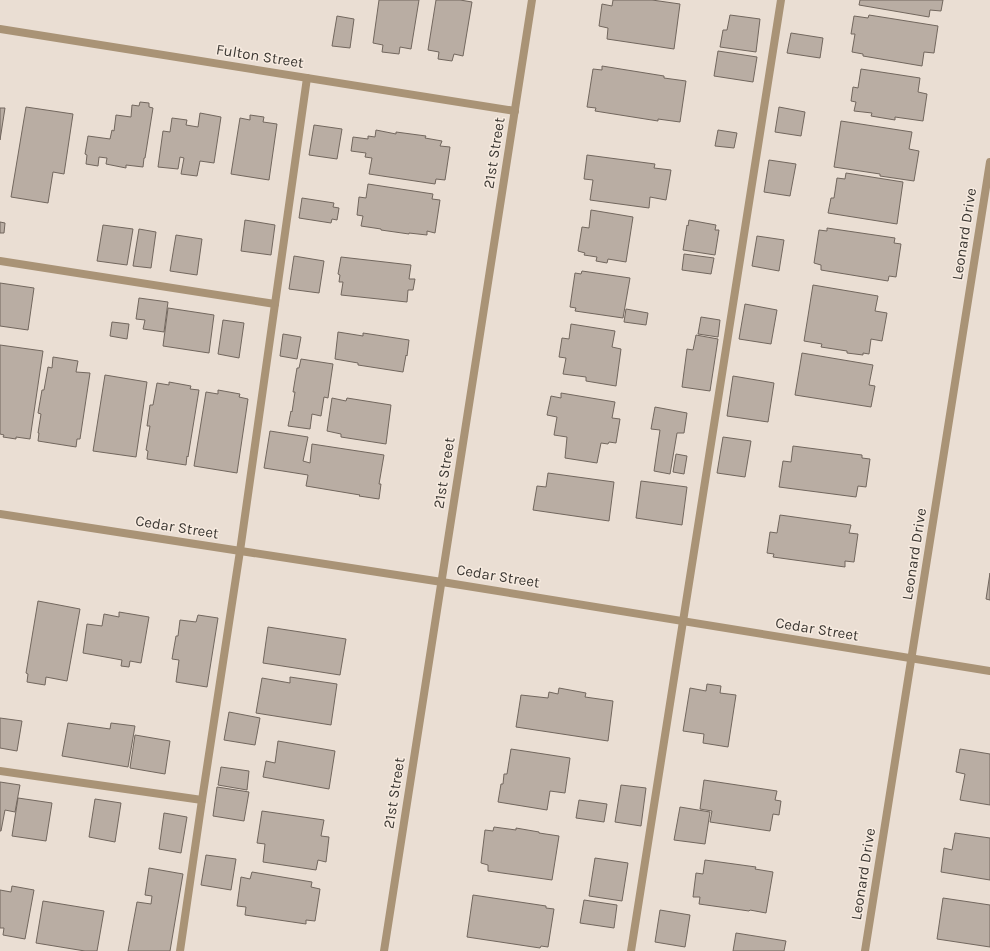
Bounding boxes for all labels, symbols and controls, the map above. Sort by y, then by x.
street label: Fulton Street [215,40,305,72]
street label: 21st Street [479,116,509,190]
street label: Leonard Drive [948,187,980,281]
street label: 21st Street [429,436,459,510]
street label: Leonard Drive [898,507,930,601]
street label: Cedar Street [134,512,220,543]
street label: Cedar Street [455,561,541,592]
street label: Cedar Street [774,614,860,645]
street label: 21st Street [379,756,409,830]
street label: Leonard Drive [847,827,879,921]

